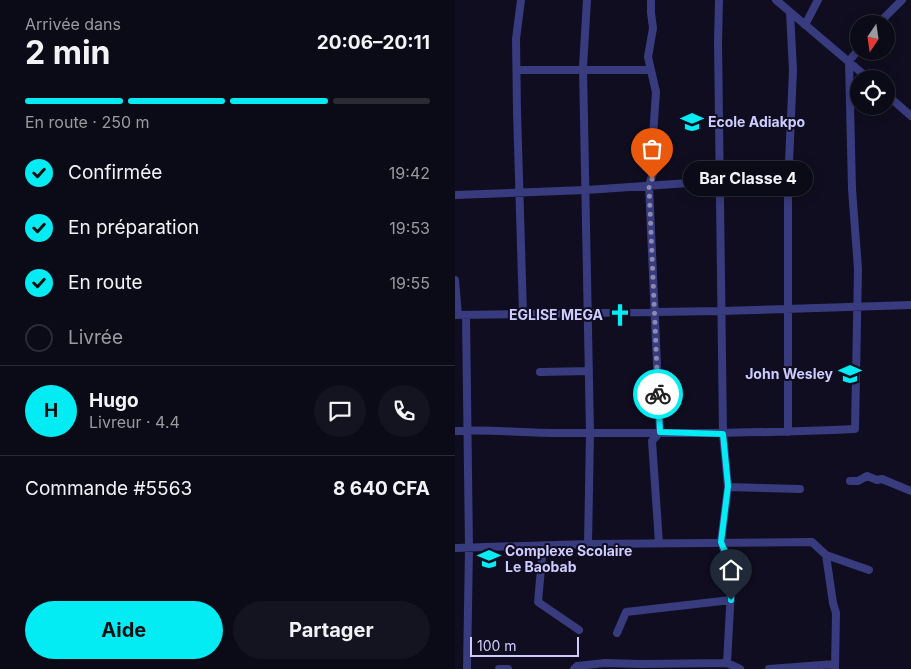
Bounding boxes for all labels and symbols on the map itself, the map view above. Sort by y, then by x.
north arrow [850,15,895,60]
school or university icon: Ecole Adiakpo [679,109,705,135]
place label: Ecole Adiakpo [708,113,806,130]
pin [631,128,673,179]
callout: Bar Classe 4 [682,162,812,196]
church icon: EGLISE MEGA [607,302,633,328]
place label: EGLISE MEGA [509,306,604,323]
school or university icon: John Wesley [837,361,863,387]
place label: John Wesley [745,365,834,382]
courier [633,369,683,419]
place label: Complexe Scolaire Le Baobab [505,542,632,575]
school or university icon: Complexe Scolaire Le Baobab [476,546,502,572]
pin [710,549,752,600]
scale bar [470,634,579,657]

